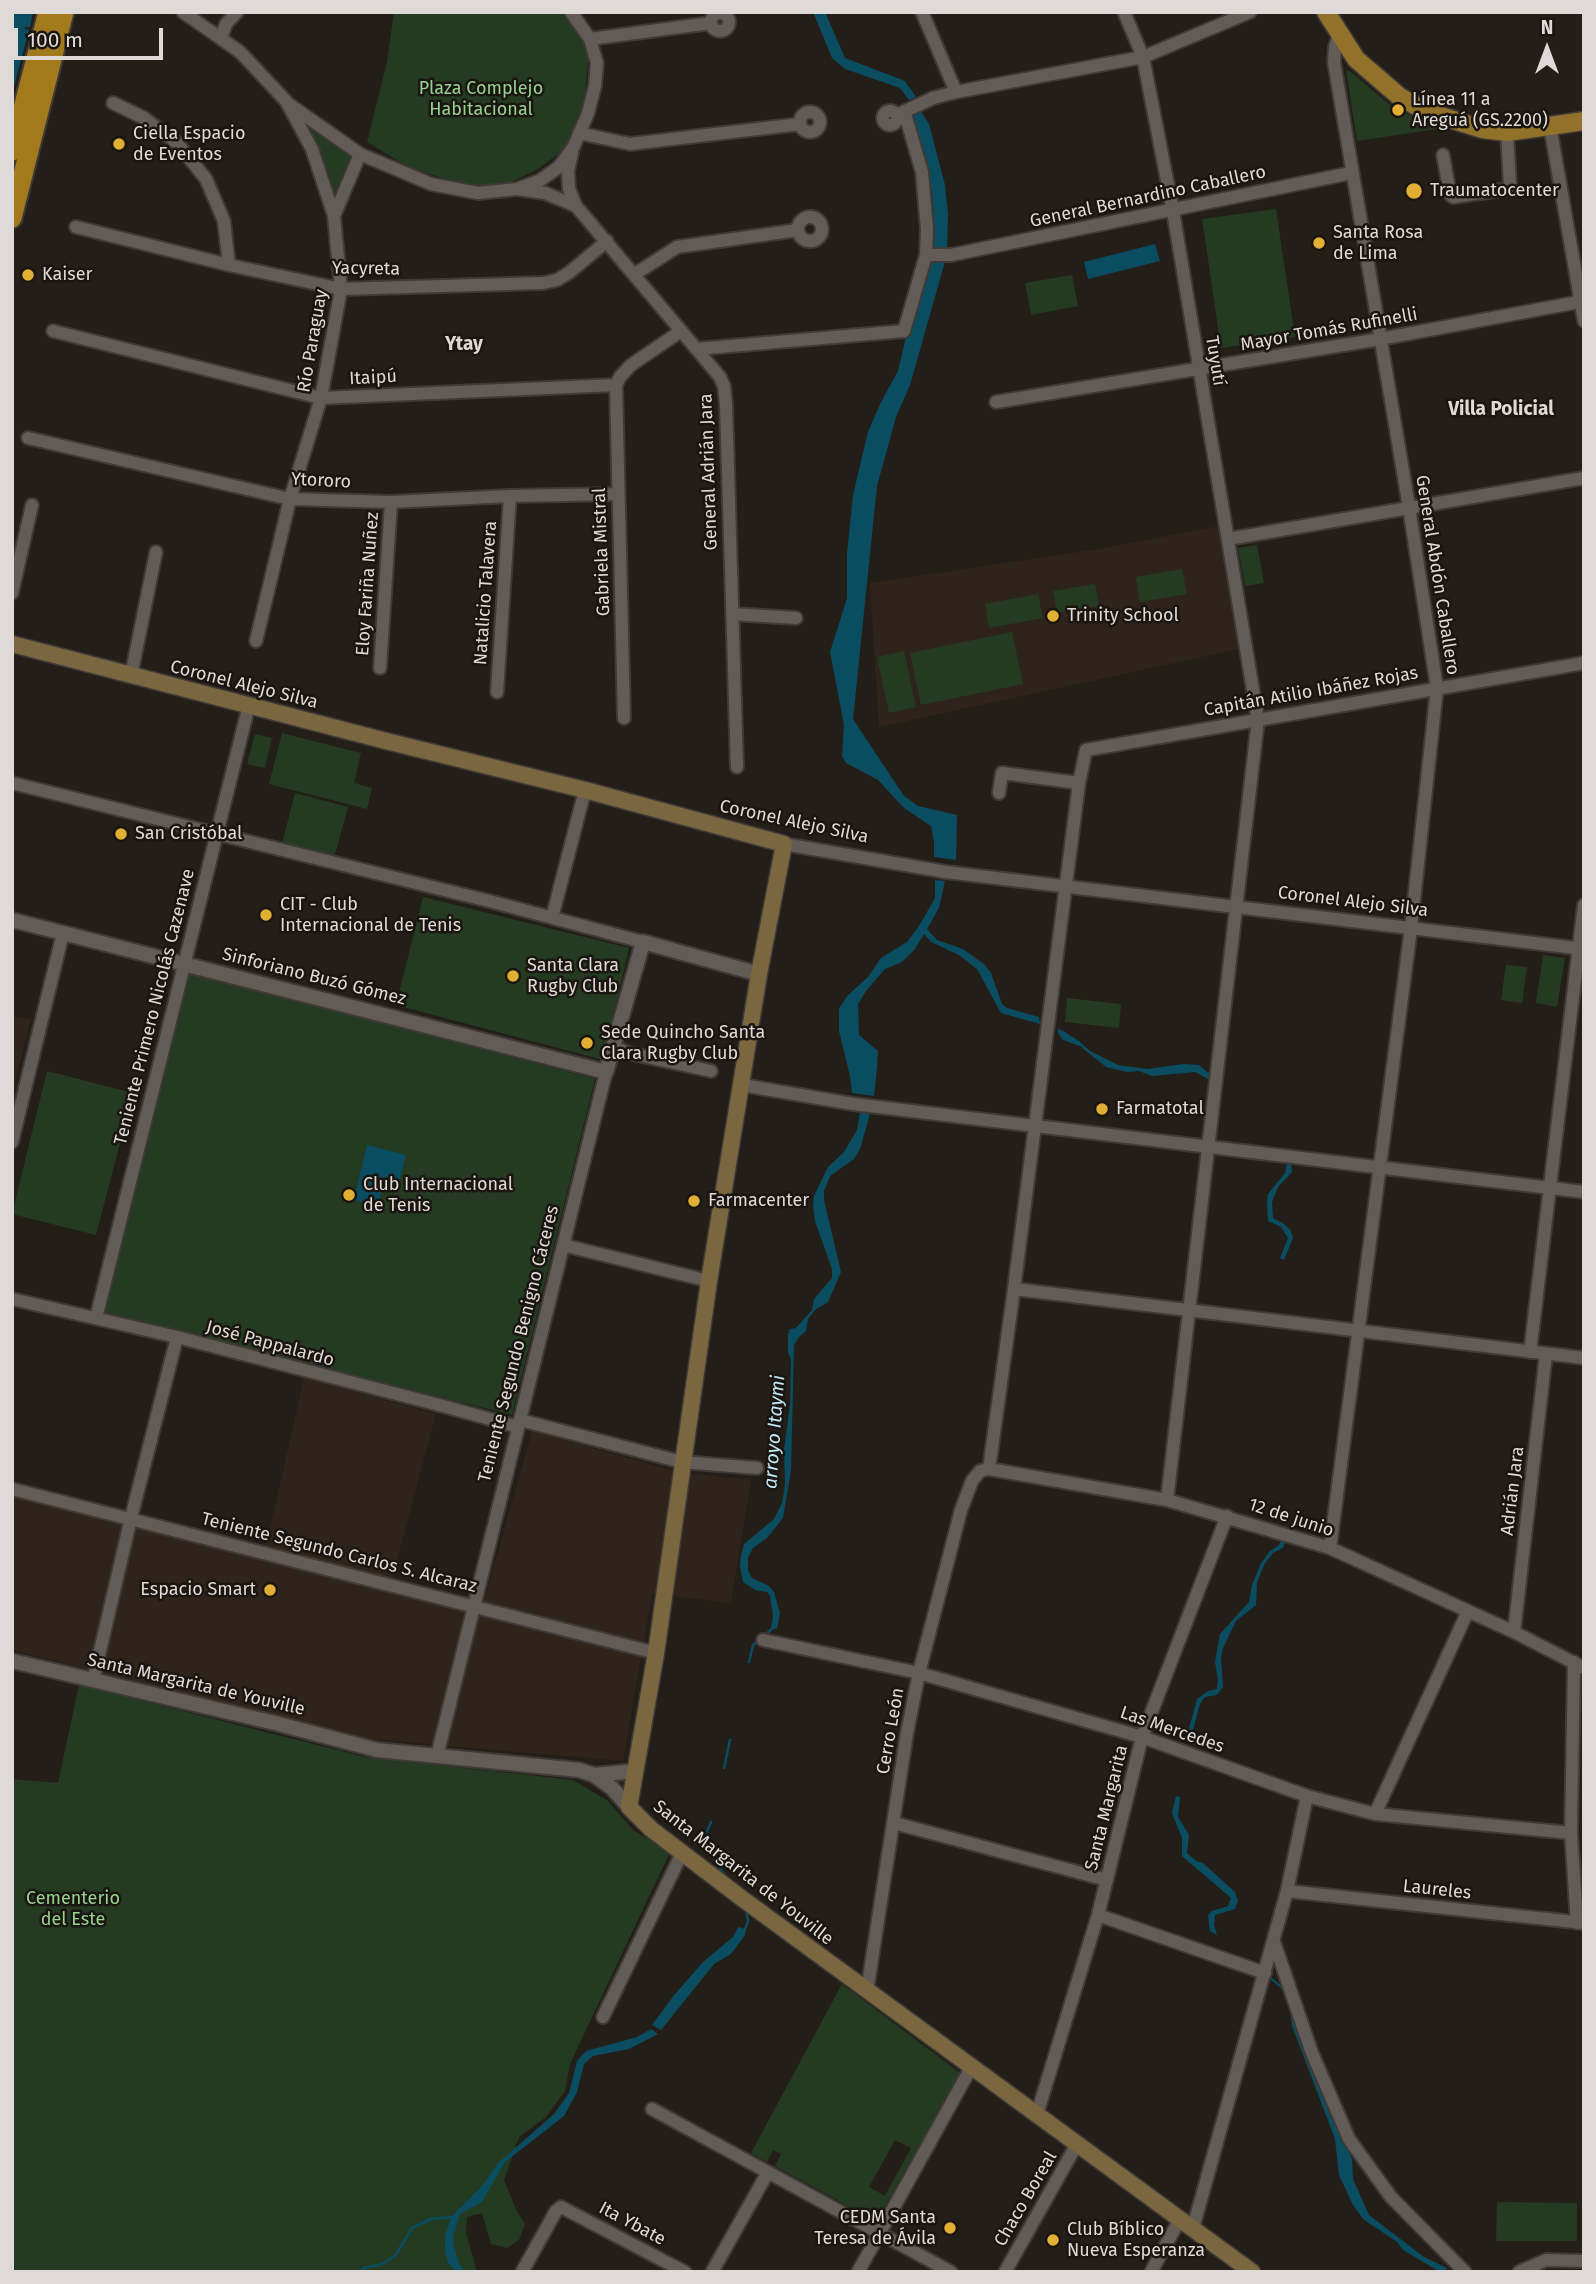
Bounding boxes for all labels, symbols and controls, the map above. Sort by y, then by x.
scale bar [18,14,166,58]
north arrow [1512,14,1582,84]
text: N [1541,16,1553,39]
text: 100 m [27,27,83,53]
park label: Plaza Complejo Habitacional [419,78,543,120]
place label: Línea 11 a Areguá (GS.2200) [1412,89,1548,132]
marker: Línea 11 a Areguá (GS.2200) [1390,102,1406,118]
place label: Ciella Espacio de Eventos [133,123,245,166]
marker: Ciella Espacio de Eventos [111,136,127,152]
street label: General Bernardino Caballero [1028,161,1268,233]
place label: Traumatocenter [1430,180,1559,202]
marker: Traumatocenter [1404,181,1424,201]
place label: Santa Rosa de Lima [1333,222,1423,264]
marker: Santa Rosa de Lima [1311,235,1327,251]
street label: Yacyreta [332,258,400,280]
place label: Kaiser [42,264,93,286]
marker: Kaiser [20,267,36,283]
street label: Río Paraguay [293,288,333,394]
street label: Mayor Tomás Rufinelli [1239,304,1419,356]
district label: Ytay [445,334,483,356]
street label: Tuyutí [1200,335,1230,387]
street label: Itaipú [349,366,397,390]
street label: General Adrián Jara [695,393,723,551]
district label: Villa Policial [1448,399,1554,421]
street label: Ytororo [290,469,352,493]
street label: General Abdón Caballero [1411,474,1463,676]
street label: Gabriela Mistral [589,487,615,617]
street label: Eloy Fariña Nuñez [352,511,384,657]
street label: Natalicio Talavera [470,520,502,666]
place label: Trinity School [1067,605,1179,627]
marker: Trinity School [1045,608,1061,624]
street label: Coronel Alejo Silva [168,656,320,714]
street label: Capitán Atilio Ibáñez Rojas [1202,663,1420,721]
street label: Coronel Alejo Silva [718,796,870,848]
place label: San Cristóbal [135,823,242,845]
marker: San Cristóbal [113,826,129,842]
street label: Teniente Primero Nicolás Cazenave [110,867,200,1147]
street label: Coronel Alejo Silva [1276,882,1430,922]
place label: CIT - Club Internacional de Tenis [280,894,461,936]
marker: CIT - Club Internacional de Tenis [258,907,274,923]
street label: Sinforiano Buzó Gómez [220,944,408,1010]
place label: Santa Clara Rugby Club [527,955,619,998]
marker: Santa Clara Rugby Club [505,968,521,984]
place label: Sede Quincho Santa Clara Rugby Club [601,1022,765,1064]
marker: Sede Quincho Santa Clara Rugby Club [579,1035,595,1051]
place label: Farmatotal [1116,1098,1204,1120]
marker: Farmatotal [1094,1101,1110,1117]
place label: Club Internacional de Tenis [363,1174,513,1216]
marker: Club Internacional de Tenis [341,1187,357,1203]
place label: Farmacenter [708,1190,809,1212]
marker: Farmacenter [686,1193,702,1209]
street label: Teniente Segundo Benigno Cáceres [474,1203,564,1485]
street label: José Pappalardo [204,1317,336,1371]
water label: arroyo Itaymi [760,1374,790,1490]
street label: Adrián Jara [1497,1445,1529,1537]
street label: 12 de junio [1246,1494,1336,1542]
street label: Teniente Segundo Carlos S. Alcaraz [199,1508,479,1598]
place label: Espacio Smart [140,1579,256,1601]
marker: Espacio Smart [262,1582,278,1598]
street label: Santa Margarita de Youville [85,1649,307,1721]
street label: Cerro León [873,1686,909,1776]
street label: Las Mercedes [1117,1702,1227,1758]
street label: Santa Margarita [1081,1743,1133,1873]
street label: Santa Margarita de Youville [649,1796,837,1950]
street label: Laureles [1402,1876,1472,1904]
park label: Cementerio del Este [26,1888,120,1930]
street label: Chaco Boreal [990,2148,1062,2250]
street label: Ita Ybate [595,2197,669,2251]
place label: CEDM Santa Teresa de Ávila [814,2207,936,2250]
place label: Club Bíblico Nueva Esperanza [1067,2219,1205,2262]
marker: CEDM Santa Teresa de Ávila [942,2220,958,2236]
marker: Club Bíblico Nueva Esperanza [1045,2232,1061,2248]

